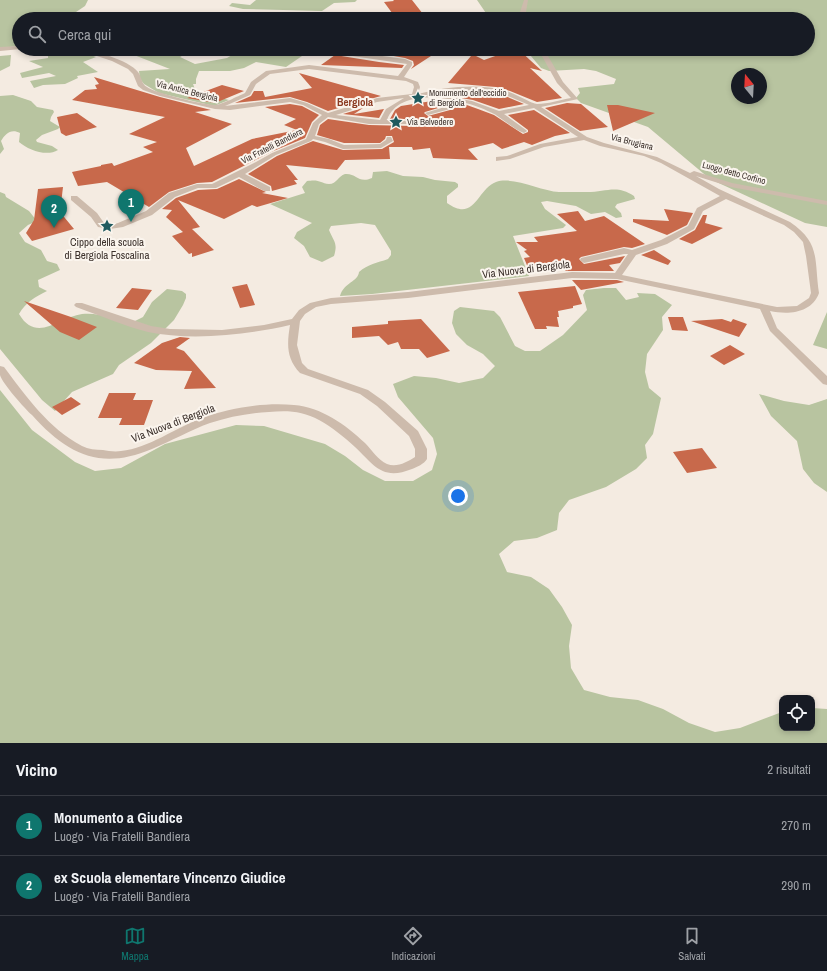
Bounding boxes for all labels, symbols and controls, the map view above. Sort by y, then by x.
search box [12,12,815,56]
icon: search [26,23,48,45]
text: Cerca qui [58,24,111,45]
north arrow [731,68,767,104]
street label: Via Antica Bergiola [155,78,219,104]
place label: Monumento dell'eccidio di Bergiola [429,87,507,109]
place icon: Monumento dell'eccidio di Bergiola [410,90,426,106]
district label: Bergiola [337,95,373,109]
place icon: Via Belvedere [388,114,404,130]
place label: Via Belvedere [407,116,453,128]
street label: Via Fratelli Bandiera [239,125,305,167]
street label: Via Brugiana [610,131,654,153]
street label: Luogo detto Corfino [701,159,767,187]
pin: 1 [118,189,144,222]
pin: 2 [41,195,67,228]
place icon: Cippo della scuola di Bergiola Foscalina [99,218,115,234]
place label: Cippo della scuola di Bergiola Foscalina [65,235,149,262]
street label: Via Nuova di Bergiola [481,257,571,281]
street label: Via Nuova di Bergiola [129,401,217,445]
your location [448,486,468,506]
map controls [779,695,815,731]
button: locate [779,695,815,731]
text: Vicino [16,758,58,781]
text: 2 risultati [767,761,811,778]
text: Monumento a Giudice [54,807,183,828]
text: 1 [26,817,32,834]
text: 270 m [781,817,811,834]
text: Luogo · Via Fratelli Bandiera [54,828,190,845]
text: ex Scuola elementare Vincenzo Giudice [54,867,286,888]
text: 2 [26,877,32,894]
text: 290 m [781,877,811,894]
text: Luogo · Via Fratelli Bandiera [54,888,190,905]
tab: Mappa [121,925,149,963]
tab: Indicazioni [391,925,436,963]
tab: Salvati [678,925,706,963]

